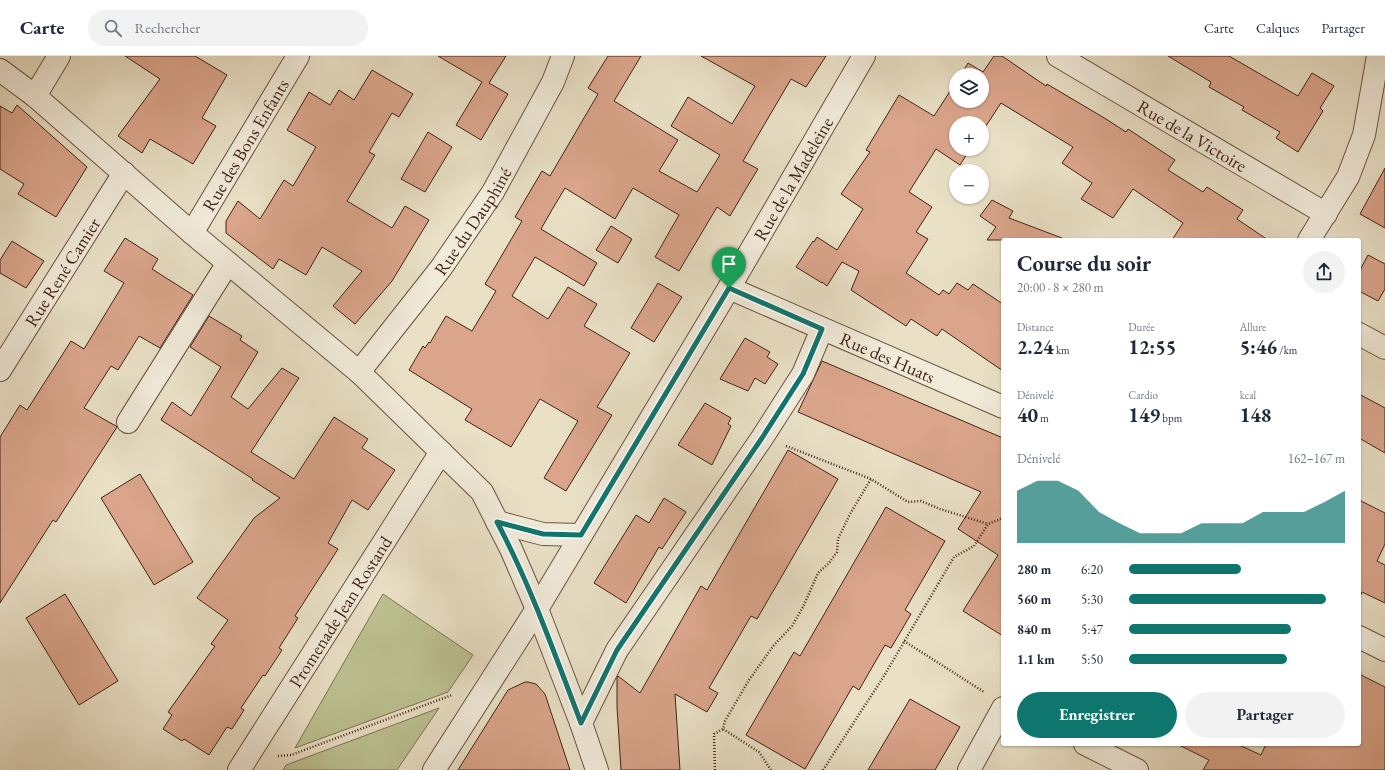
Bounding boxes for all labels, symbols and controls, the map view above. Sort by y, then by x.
search box [88,10,368,46]
text: Carte [20,15,64,40]
icon: search [102,17,124,39]
text: Rechercher [134,18,200,37]
text: Carte [1204,19,1234,37]
text: Calques [1256,19,1300,37]
text: Partager [1322,19,1365,37]
map controls [949,68,989,204]
button: layers [949,68,989,108]
street label: Rue des Bons Enfants [196,74,293,215]
street label: Rue de la Victoire [1133,94,1251,176]
street label: Rue de la Madeleine [748,112,838,244]
button: + [949,116,989,156]
street label: Rue du Dauphiné [428,163,516,279]
button: − [949,164,989,204]
street label: Rue René Camier [19,213,105,331]
pin [712,247,746,288]
text: Course du soir [1017,249,1151,278]
button: share [1303,251,1345,293]
icon: arrive [718,253,740,275]
text: 20:00 · 8 × 280 m [1017,279,1104,296]
text: Distance [1017,320,1054,334]
text: Durée [1128,320,1155,334]
text: Allure [1240,320,1266,334]
street label: Rue des Huats [837,326,939,388]
text: 2.24 [1017,334,1054,360]
text: 12:55 [1128,334,1176,360]
text: 5:46 [1240,334,1277,360]
text: km [1054,343,1070,357]
text: /km [1277,343,1297,357]
text: Dénivelé [1017,388,1054,402]
text: Cardio [1128,388,1158,402]
text: kcal [1240,388,1256,402]
text: 40 [1017,402,1038,428]
text: 149 [1128,402,1160,428]
text: 148 [1240,402,1271,428]
text: m [1038,411,1049,425]
text: bpm [1160,411,1182,425]
text: Dénivelé [1017,450,1061,467]
text: 162–167 m [1288,450,1345,467]
street label: Promenade Jean Rostand [283,531,397,691]
text: 280 m [1017,561,1051,578]
text: 6:20 [1081,561,1103,578]
text: 560 m [1017,591,1051,608]
text: 5:30 [1081,591,1103,608]
text: 840 m [1017,621,1051,638]
text: 5:47 [1081,621,1103,638]
text: 1.1 km [1017,651,1055,668]
text: 5:50 [1081,651,1103,668]
button: Enregistrer [1017,692,1177,738]
button: Partager [1185,692,1345,738]

